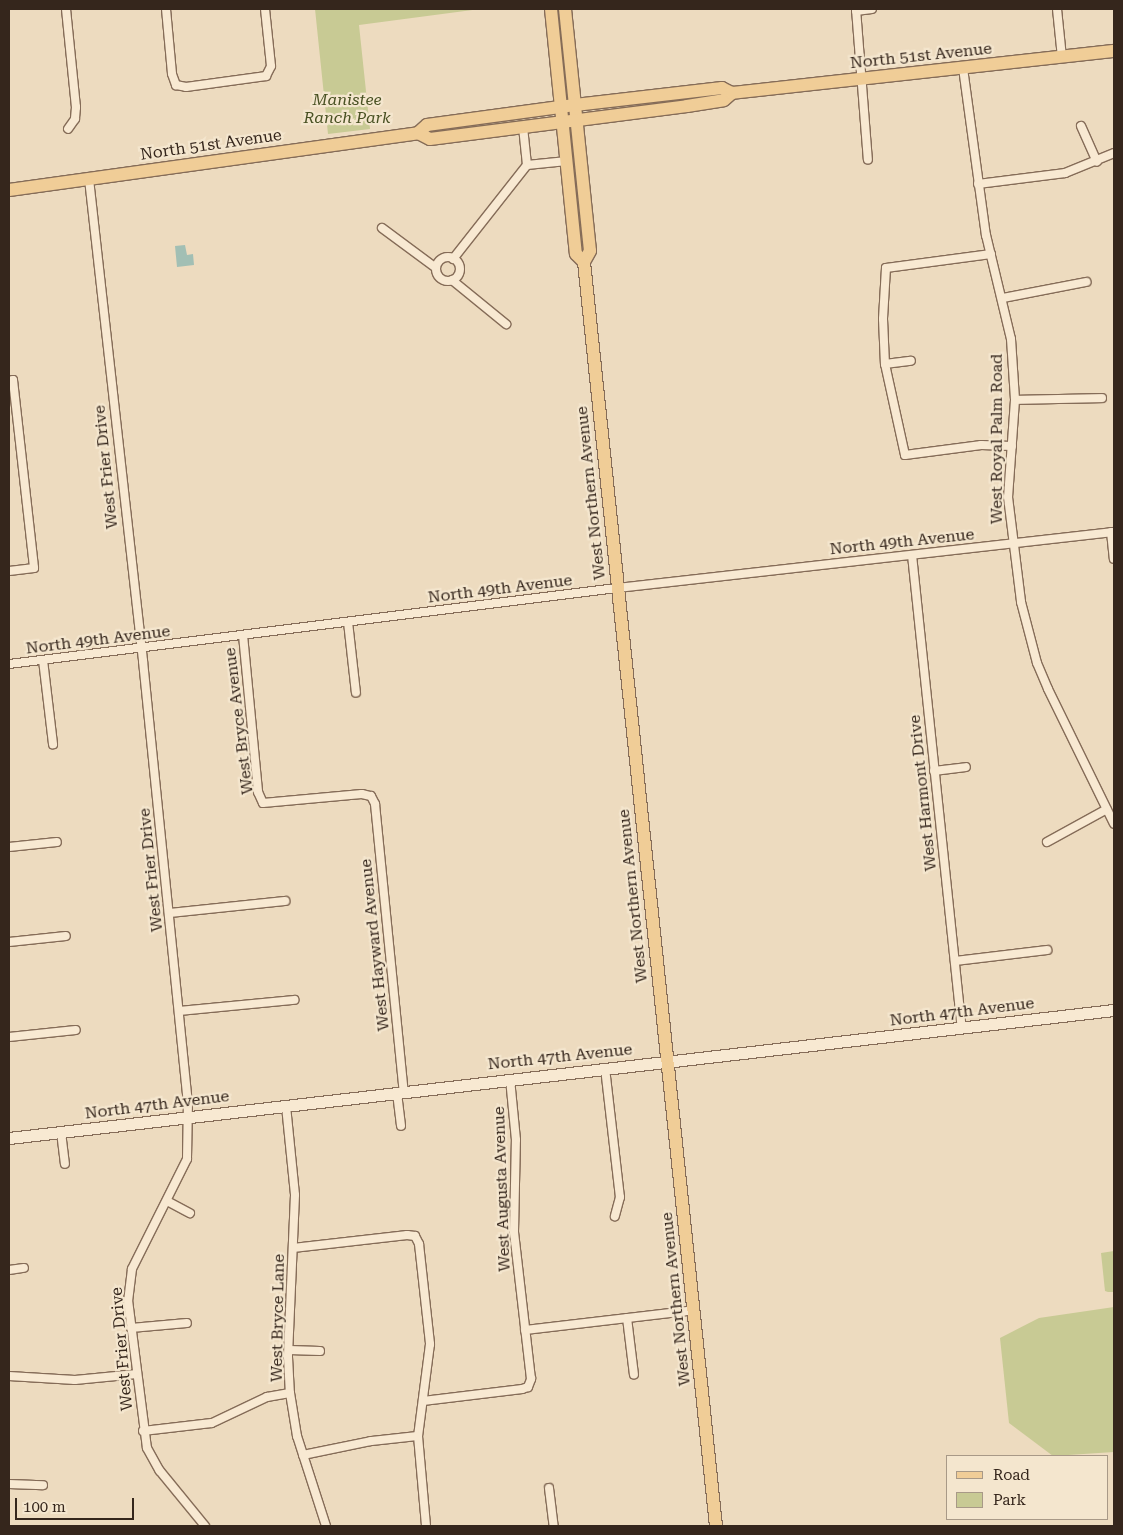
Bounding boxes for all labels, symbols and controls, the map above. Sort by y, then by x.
street label: North 51st Avenue [849,39,993,73]
park label: Manistee Ranch Park [303,90,391,128]
street label: North 51st Avenue [139,126,283,164]
street label: West Royal Palm Road [987,354,1007,524]
street label: West Frier Drive [90,404,122,530]
street label: West Northern Avenue [572,405,610,581]
street label: North 49th Avenue [829,525,975,559]
street label: North 49th Avenue [427,571,573,607]
street label: North 49th Avenue [25,622,171,658]
street label: West Bryce Avenue [220,646,258,796]
street label: West Harmont Drive [905,714,941,872]
street label: West Frier Drive [135,807,167,933]
street label: West Northern Avenue [614,808,652,984]
street label: West Hayward Avenue [356,858,394,1032]
street label: North 47th Avenue [889,994,1035,1030]
street label: North 47th Avenue [487,1040,633,1074]
street label: North 47th Avenue [84,1087,230,1123]
street label: West Augusta Avenue [490,1106,514,1272]
street label: West Northern Avenue [657,1211,695,1387]
street label: West Bryce Lane [267,1254,289,1382]
street label: West Frier Drive [107,1286,137,1412]
legend [946,1455,1108,1520]
text: Road [993,1466,1030,1484]
scale bar [18,1488,136,1520]
text: Park [993,1491,1026,1509]
text: 100 m [23,1498,66,1516]

